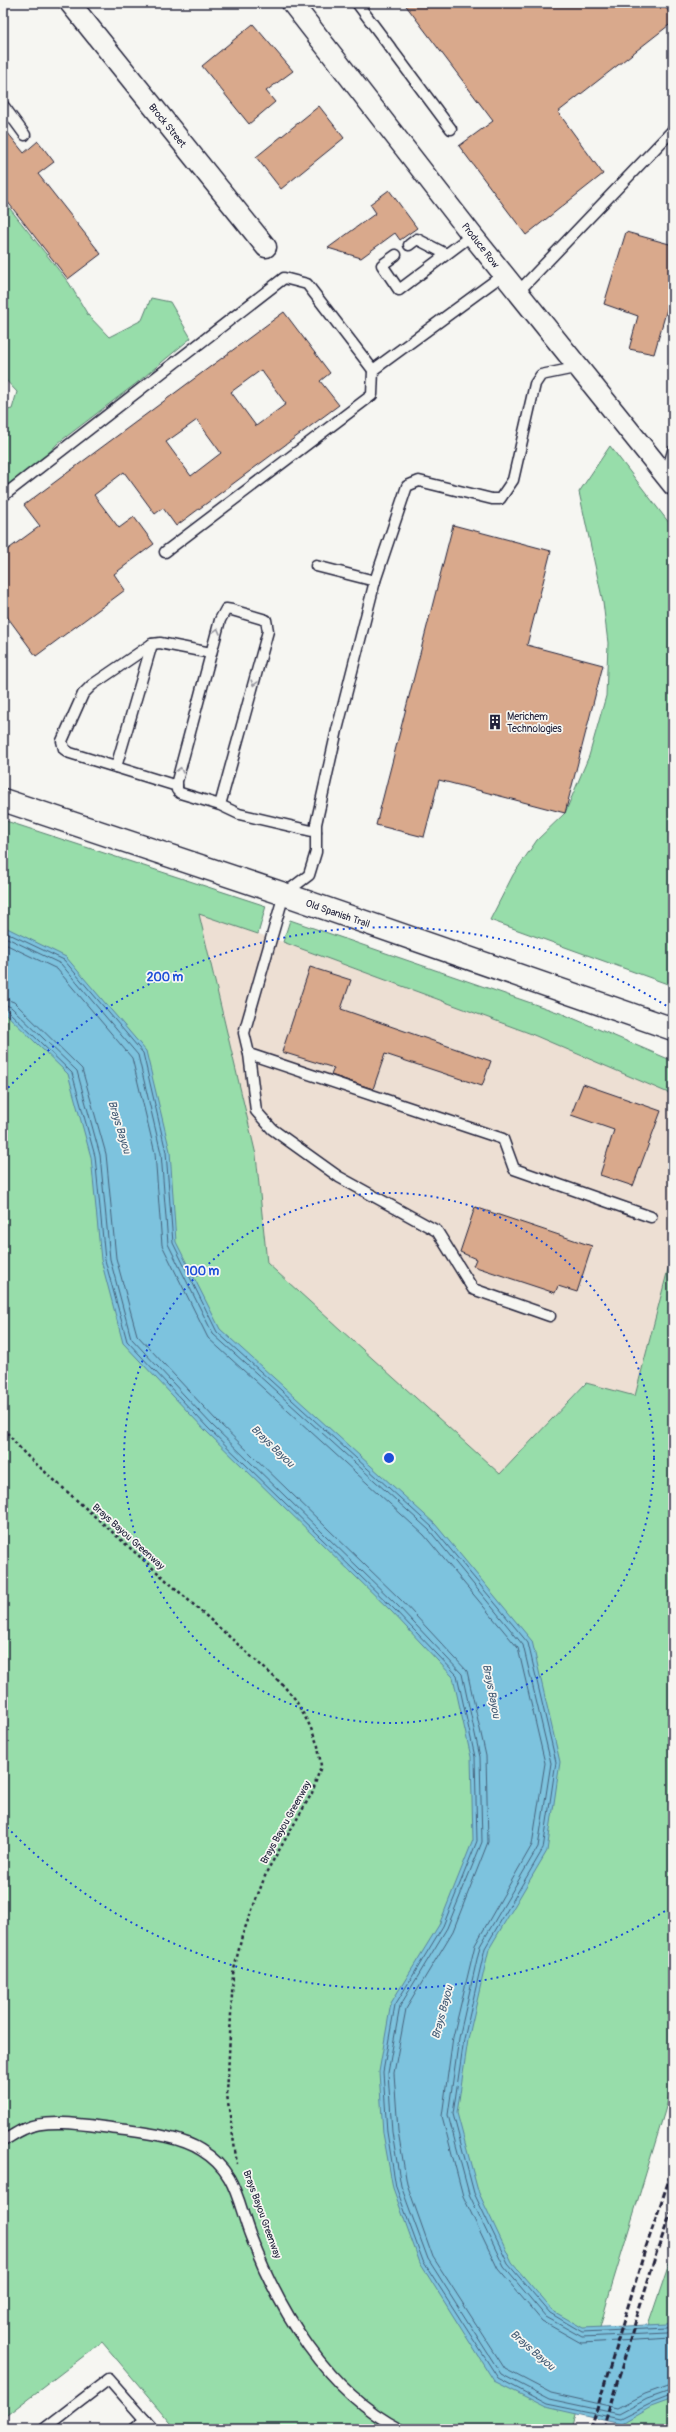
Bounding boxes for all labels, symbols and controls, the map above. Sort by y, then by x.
street label: Brock Street [146,101,189,151]
street label: Produce Row [459,221,502,271]
one-way arrow [212,628,221,635]
one-way arrow [250,679,259,686]
place label: Merichem Technologies [507,711,562,735]
building icon: Merichem Technologies [486,713,504,731]
one-way arrow [175,767,184,774]
street label: Old Spanish Trail [304,897,371,931]
text: 200 m [147,970,184,985]
water label: Brays Bayou [105,1099,134,1157]
text: 100 m [185,1264,220,1279]
water label: Brays Bayou [248,1423,298,1471]
centre of rings [382,1451,396,1465]
street label: Brays Bayou Greenway [90,1501,167,1573]
water label: Brays Bayou [480,1663,503,1721]
street label: Brays Bayou Greenway [258,1778,314,1866]
water label: Brays Bayou [429,1983,456,2040]
street label: Brays Bayou Greenway [241,2169,284,2261]
water label: Brays Bayou [508,2328,559,2374]

